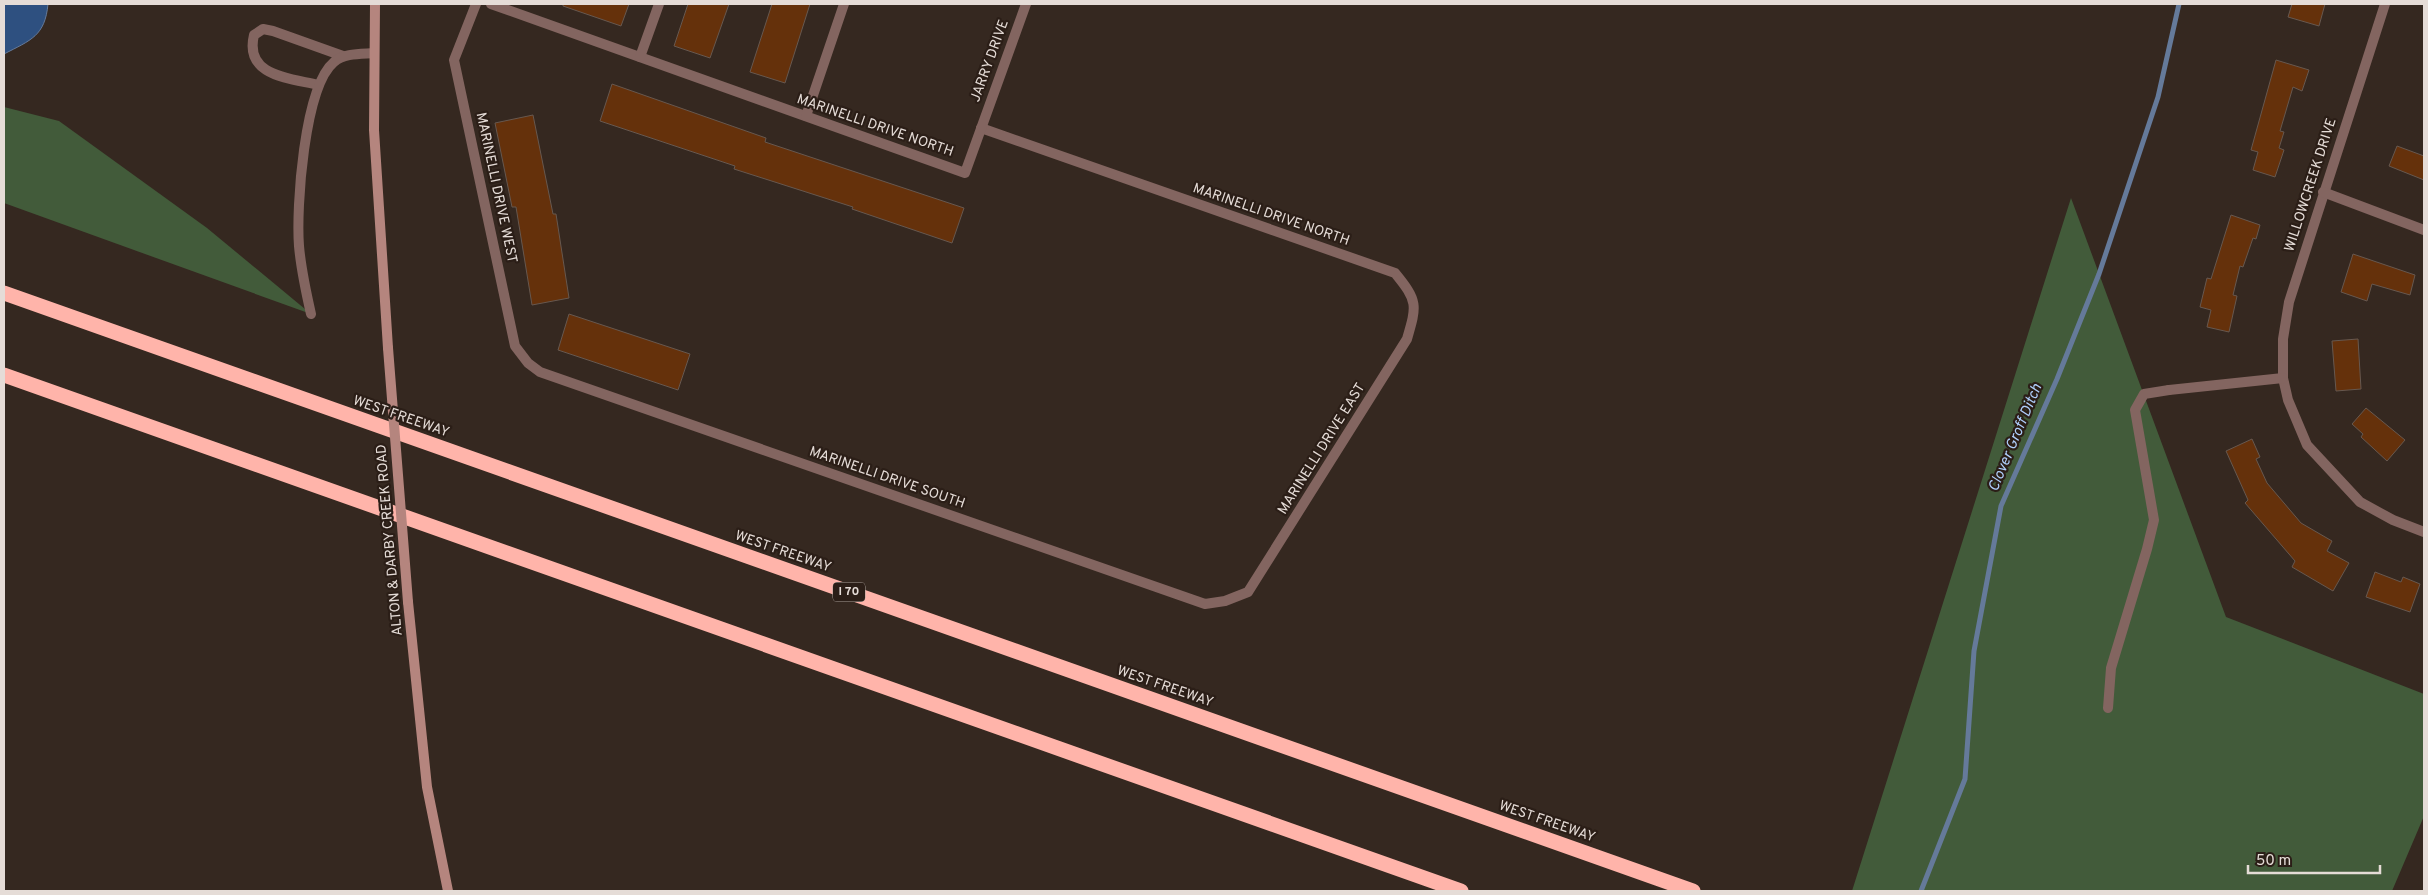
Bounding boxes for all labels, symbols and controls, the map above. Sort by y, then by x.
street label: JARRY DRIVE [967,17,1013,105]
street label: MARINELLI DRIVE NORTH [794,91,956,161]
street label: MARINELLI DRIVE WEST [472,111,520,265]
street label: WILLOWCREEK DRIVE [2281,116,2341,254]
street label: MARINELLI DRIVE NORTH [1190,180,1352,250]
street label: MARINELLI DRIVE EAST [1275,380,1369,518]
water label: Clover Groff Ditch [1985,381,2047,495]
street label: WEST FREEWAY [350,393,452,441]
street label: MARINELLI DRIVE SOUTH [807,443,967,513]
street label: ALTON & DARBY CREEK ROAD [373,444,407,636]
street label: WEST FREEWAY [732,528,834,576]
road number: I 70 [833,582,865,602]
street label: WEST FREEWAY [1114,663,1216,711]
street label: WEST FREEWAY [1496,798,1598,846]
scale bar [2248,842,2380,874]
text: 50 m [2256,852,2291,871]

